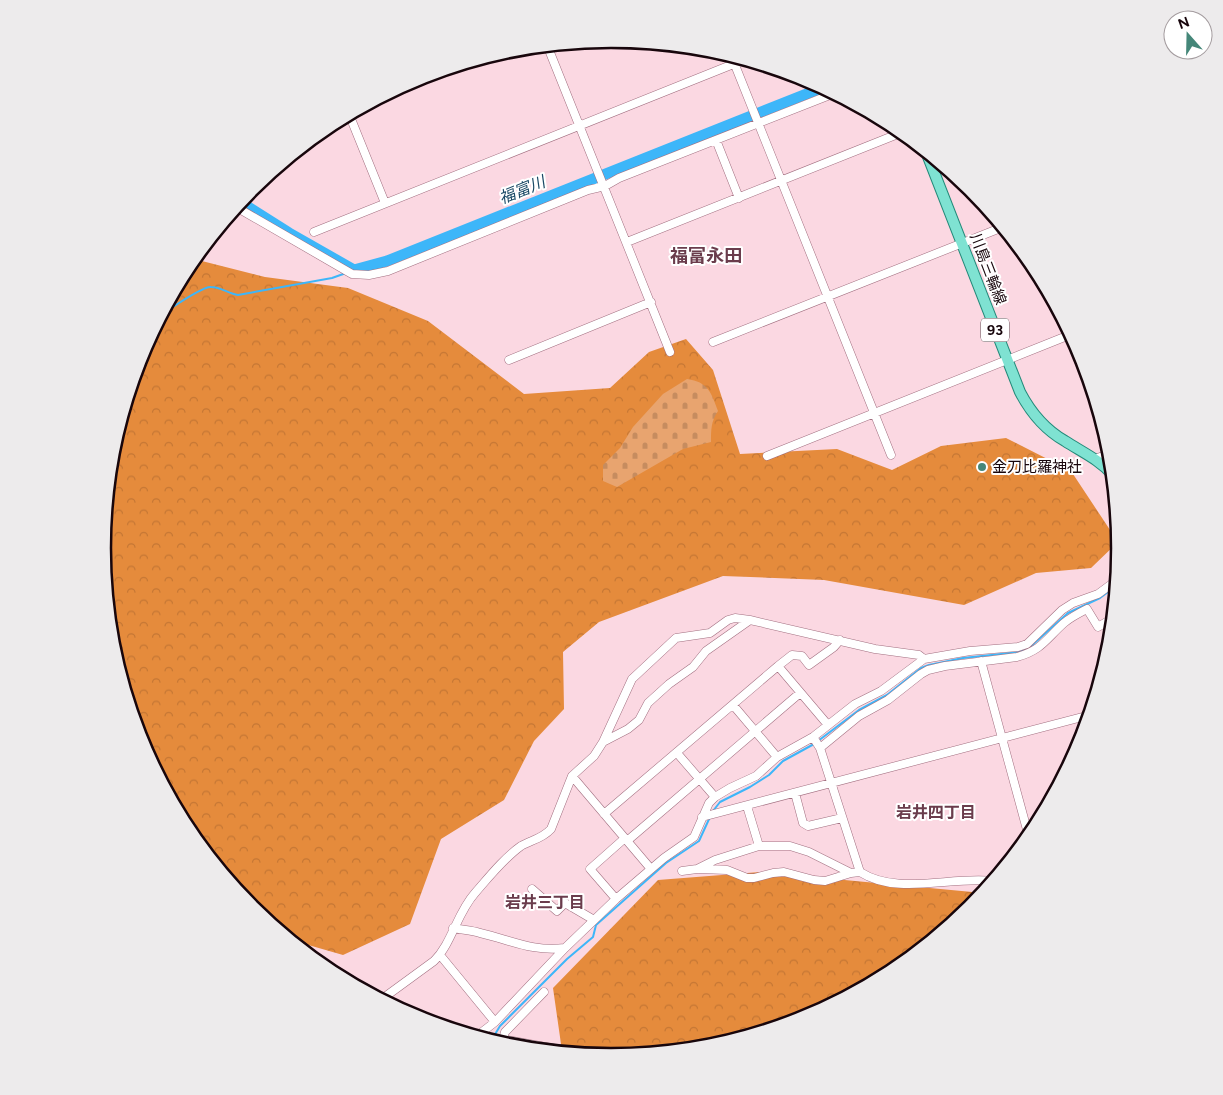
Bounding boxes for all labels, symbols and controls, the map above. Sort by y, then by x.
north arrow [1163,10,1213,60]
text: N [1176,13,1192,33]
water label: 福富川 [496,171,550,208]
street label: 川島三輪線 [966,231,1010,307]
district label: 福富永田 [670,245,742,267]
road number: 93 [981,318,1009,342]
place label: 金刀比羅神社 [992,458,1082,476]
marker: 金刀比羅神社 [976,461,988,473]
district label: 岩井四丁目 [896,803,976,822]
district label: 岩井三丁目 [505,893,585,912]

